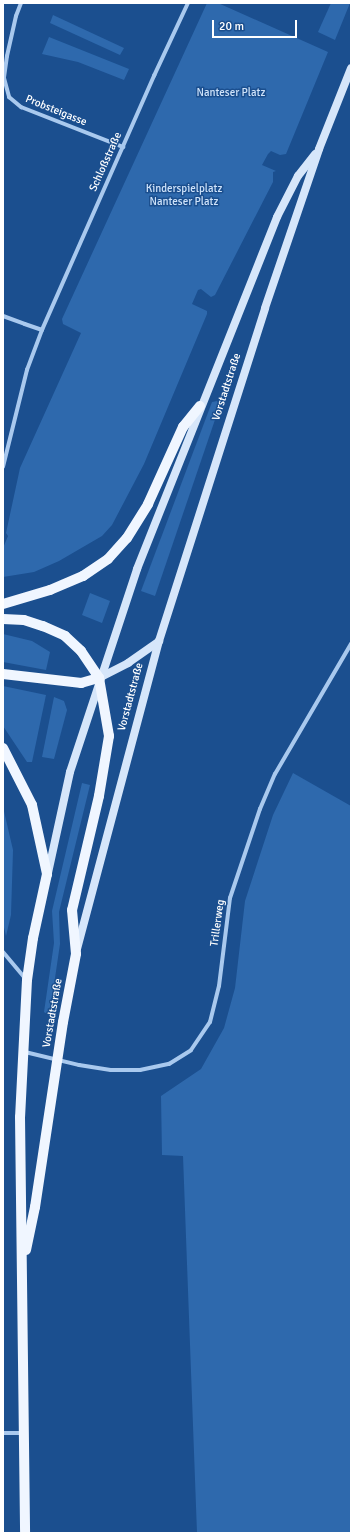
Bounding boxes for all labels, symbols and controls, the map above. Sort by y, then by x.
scale bar [214,12,299,38]
text: 20 m [219,19,244,34]
park label: Nanteser Platz [197,86,265,100]
street label: Probsteigasse [23,93,89,129]
street label: Schloßstraße [87,130,125,194]
park label: Kinderspielplatz Nanteser Platz [146,183,222,209]
street label: Vorstadtstraße [210,352,244,422]
street label: Vorstadtstraße [116,661,146,733]
street label: Trillerweg [208,899,228,947]
street label: Vorstadtstraße [40,977,66,1049]

